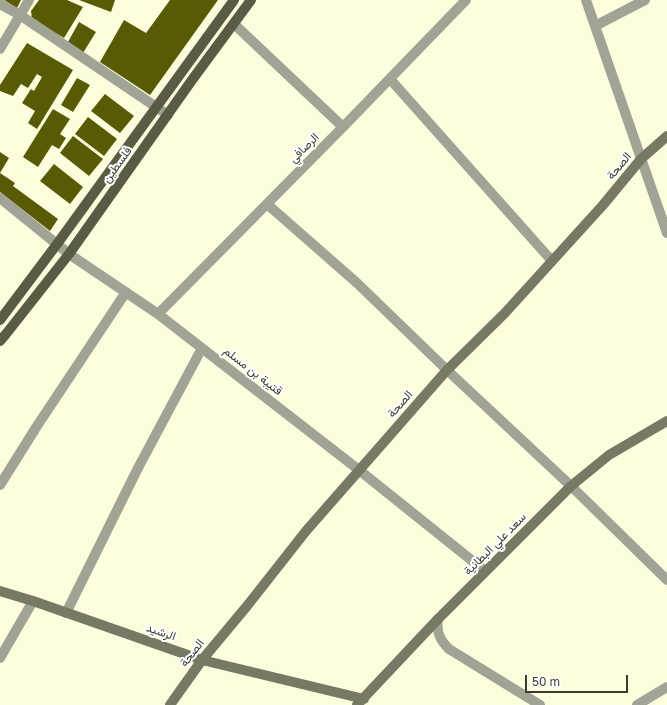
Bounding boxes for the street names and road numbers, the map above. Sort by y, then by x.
street label: الرصافي [286,130,322,166]
street label: فلسطين [99,144,135,186]
street label: الصحة [604,150,634,182]
street label: قتيبة بن مسلم [221,344,285,398]
street label: الصحة [384,388,416,420]
street label: سعد علي البطانية [461,510,529,578]
street label: الرشيد [144,620,178,644]
street label: الصحة [177,636,207,670]

